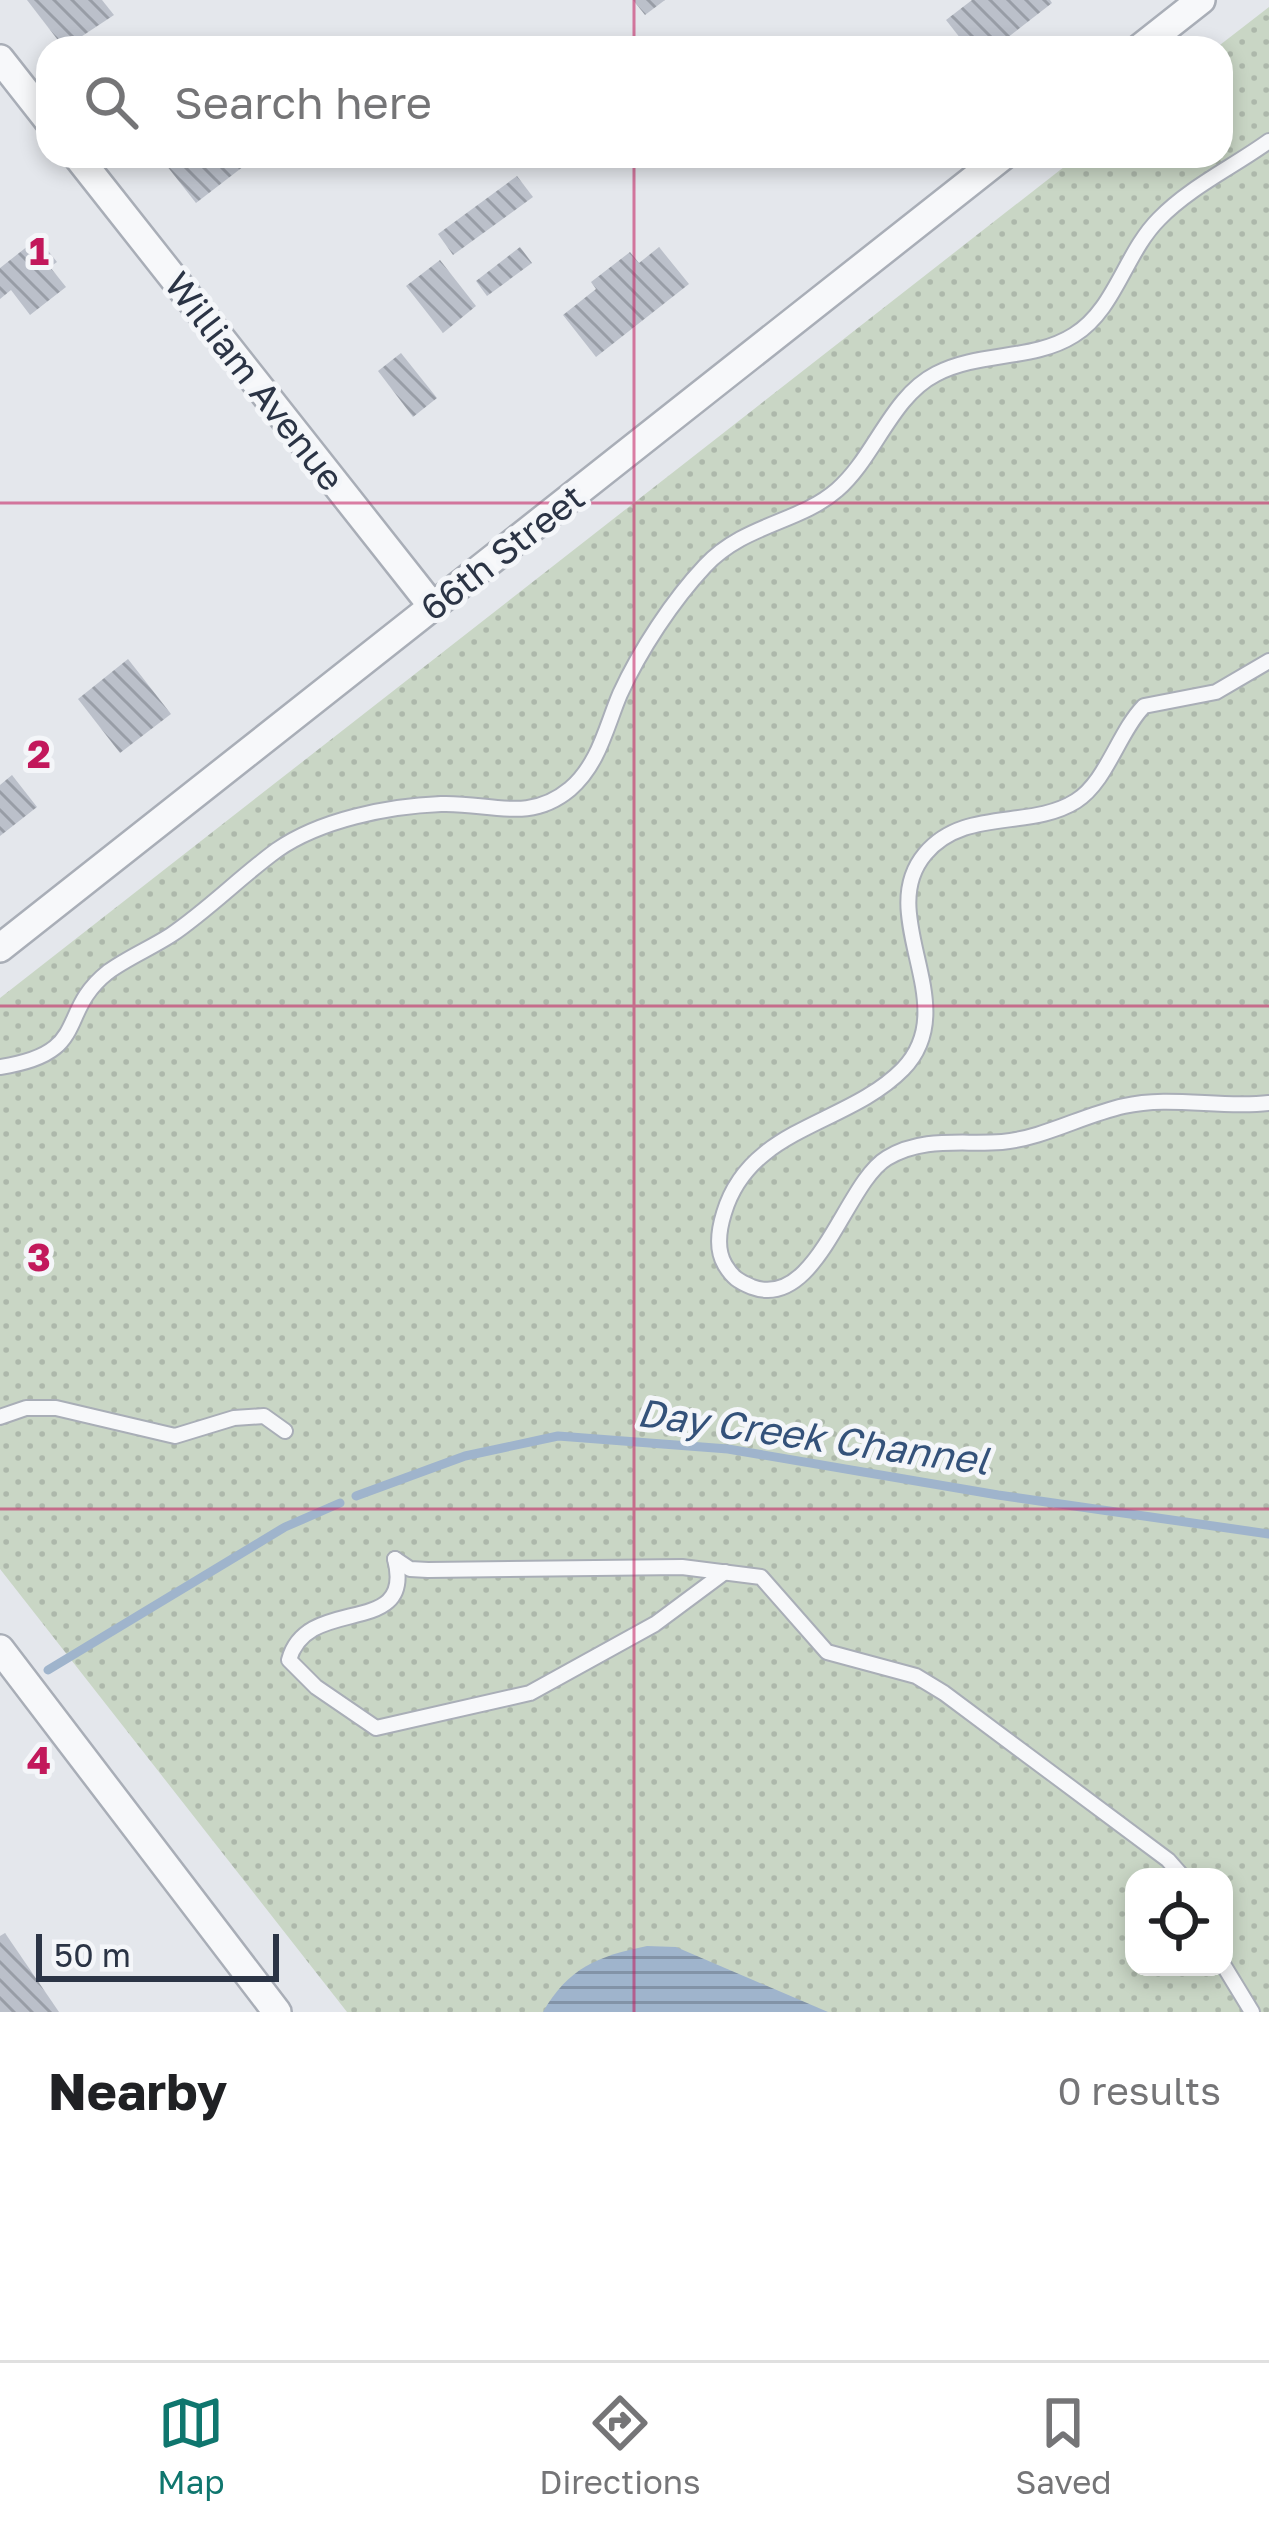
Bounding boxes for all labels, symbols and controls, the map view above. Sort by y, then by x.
search box [36,36,1233,168]
icon: search [78,69,144,135]
text: Search here [174,75,432,129]
text: 1 [29,227,49,274]
street label: William Avenue [156,263,354,499]
street label: 66th Street [412,475,592,629]
text: 2 [27,730,51,777]
text: 3 [27,1233,51,1280]
water label: Day Creek Channel [634,1388,993,1484]
text: 4 [27,1736,51,1783]
map controls [1125,1868,1233,1976]
button: locate [1125,1868,1233,1976]
scale bar [36,1928,279,1981]
text: 50 m [54,1935,131,1974]
text: Nearby [48,2060,227,2121]
text: 0 results [1057,2067,1221,2114]
tab: Map [157,2390,225,2501]
tab: Directions [539,2390,701,2501]
tab: Saved [1015,2390,1112,2501]

